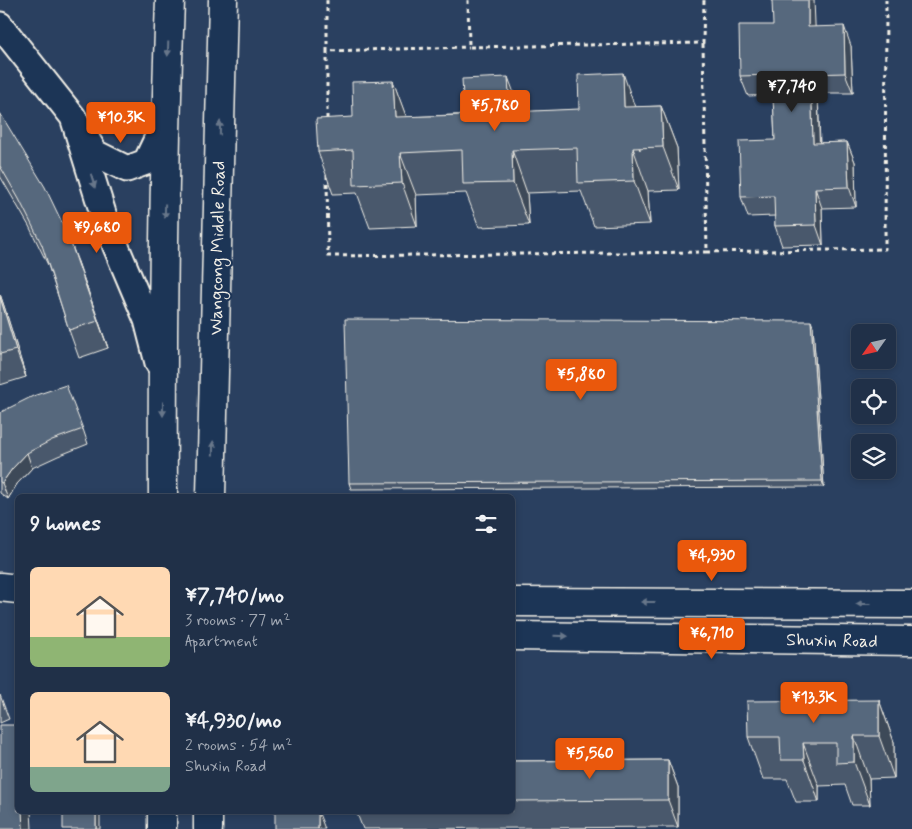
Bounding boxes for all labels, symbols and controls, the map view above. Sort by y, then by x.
one-way arrow [164,41,172,57]
pin: ¥7,740 [751,70,833,113]
text: ¥7,740 [768,76,816,97]
pin: ¥5,780 [454,90,536,132]
text: ¥5,780 [471,95,519,116]
pin: ¥10.3K [80,102,162,144]
text: ¥10.3K [97,107,145,128]
one-way arrow [216,119,224,135]
street label: Wangcong Middle Road [204,161,233,335]
one-way arrow [90,173,97,188]
one-way arrow [161,203,169,219]
pin: ¥9,680 [56,212,138,254]
text: ¥9,680 [74,217,120,238]
north arrow [851,324,896,369]
map controls [851,324,896,479]
pin: ¥5,880 [540,358,622,401]
text: ¥5,880 [557,364,605,385]
button: locate [851,379,896,424]
one-way arrow [159,401,167,417]
button: layers [851,434,896,479]
one-way arrow [209,439,217,455]
text: 9 homes [30,510,101,538]
icon: filters [472,510,500,538]
pin: ¥4,930 [671,540,753,582]
text: ¥4,930 [688,545,736,566]
text: ¥7,740/mo [185,582,284,610]
icon: home [70,587,130,647]
one-way arrow [640,598,656,606]
one-way arrow [855,600,871,608]
text: 3 rooms · 77 m² [185,610,290,631]
pin: ¥6,710 [671,618,753,660]
text: ¥6,710 [690,623,734,644]
street label: Shuxin Road [786,628,878,654]
text: Apartment [185,631,258,652]
one-way arrow [553,633,569,641]
pin: ¥13.3K [773,682,855,724]
text: ¥13.3K [792,687,837,708]
text: ¥4,930/mo [185,707,282,735]
icon: home [70,712,130,772]
text: 2 rooms · 54 m² [185,735,292,756]
pin: ¥5,560 [549,738,631,780]
text: ¥5,560 [566,743,614,764]
text: Shuxin Road [185,756,266,777]

